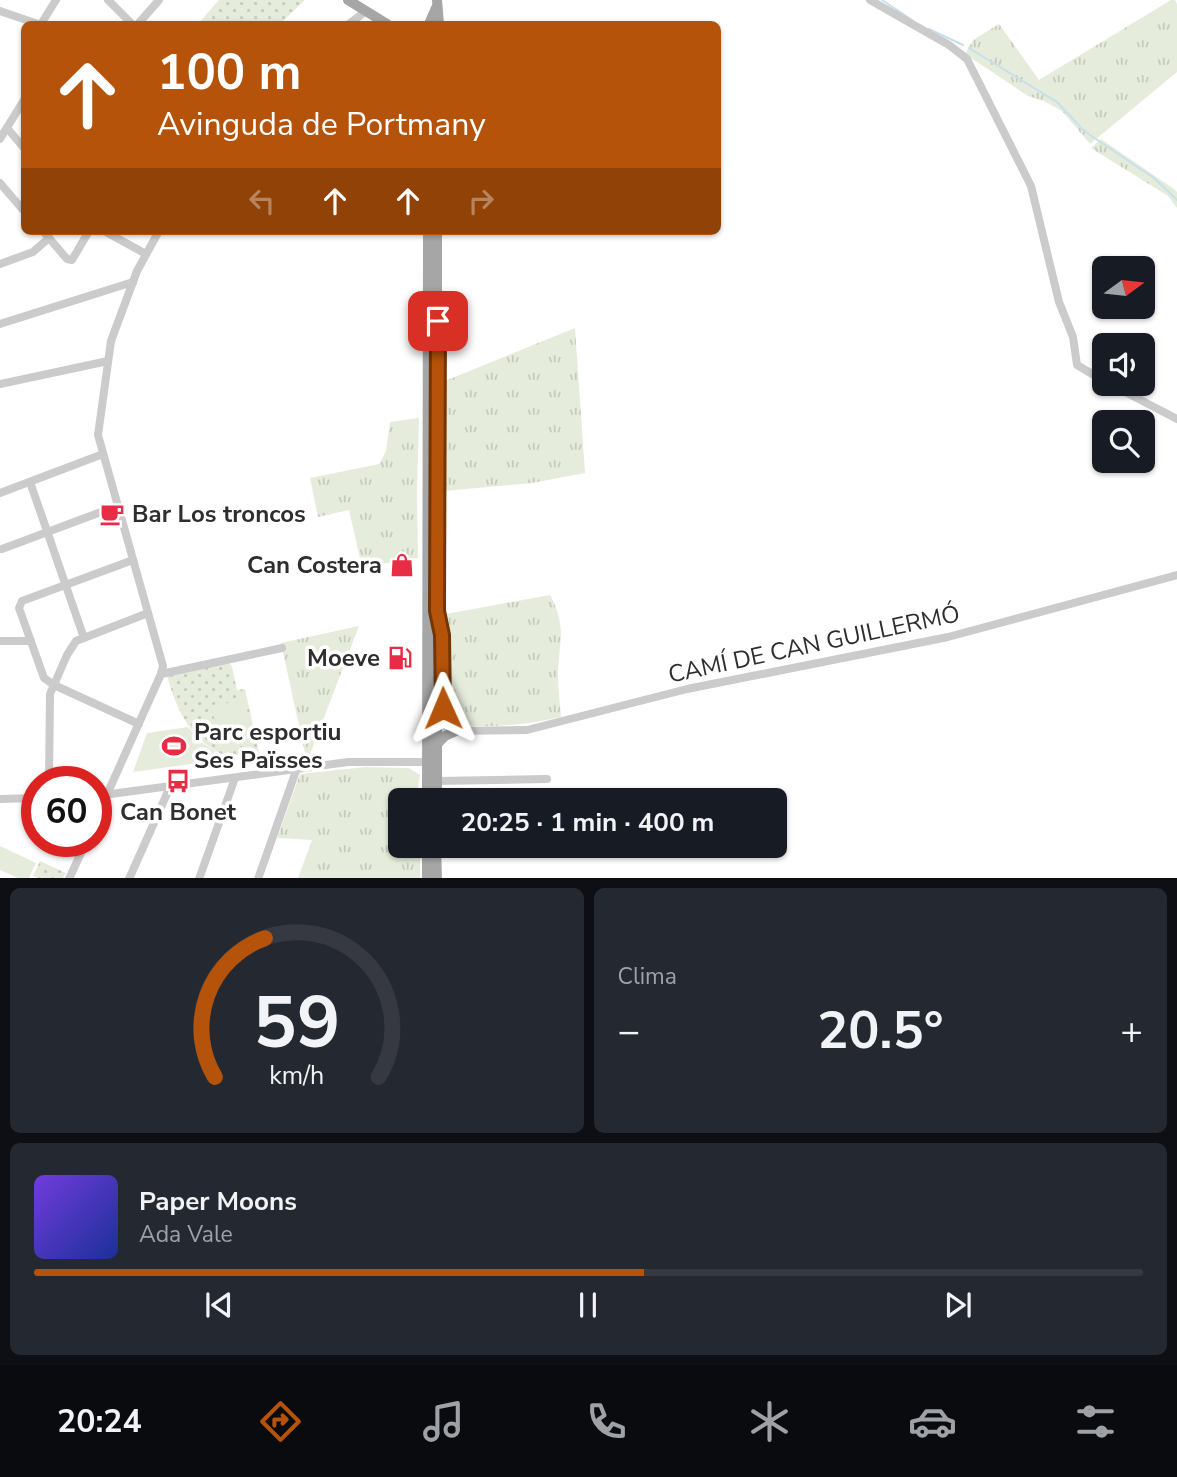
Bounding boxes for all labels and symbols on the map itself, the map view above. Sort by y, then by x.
north arrow [1092,256,1155,318]
pin [408,291,468,351]
place label: Bar Los troncos [132,498,306,530]
cafe icon: Bar Los troncos [98,500,126,528]
place label: Can Costera [247,549,382,581]
shop icon: Can Costera [388,551,416,579]
street label: CAMÍ DE CAN GUILLERMÓ [665,597,963,691]
place label: Moeve [307,642,380,674]
fuel station icon: Moeve [386,644,414,672]
position arrow [406,671,480,745]
place label: Parc esportiu Ses Païsses [194,716,342,776]
sports icon: Parc esportiu Ses Païsses [160,732,188,760]
speed limit sign: 60 [21,766,112,857]
bus stop icon: Can Bonet [164,767,192,795]
place label: Can Bonet [120,796,237,828]

